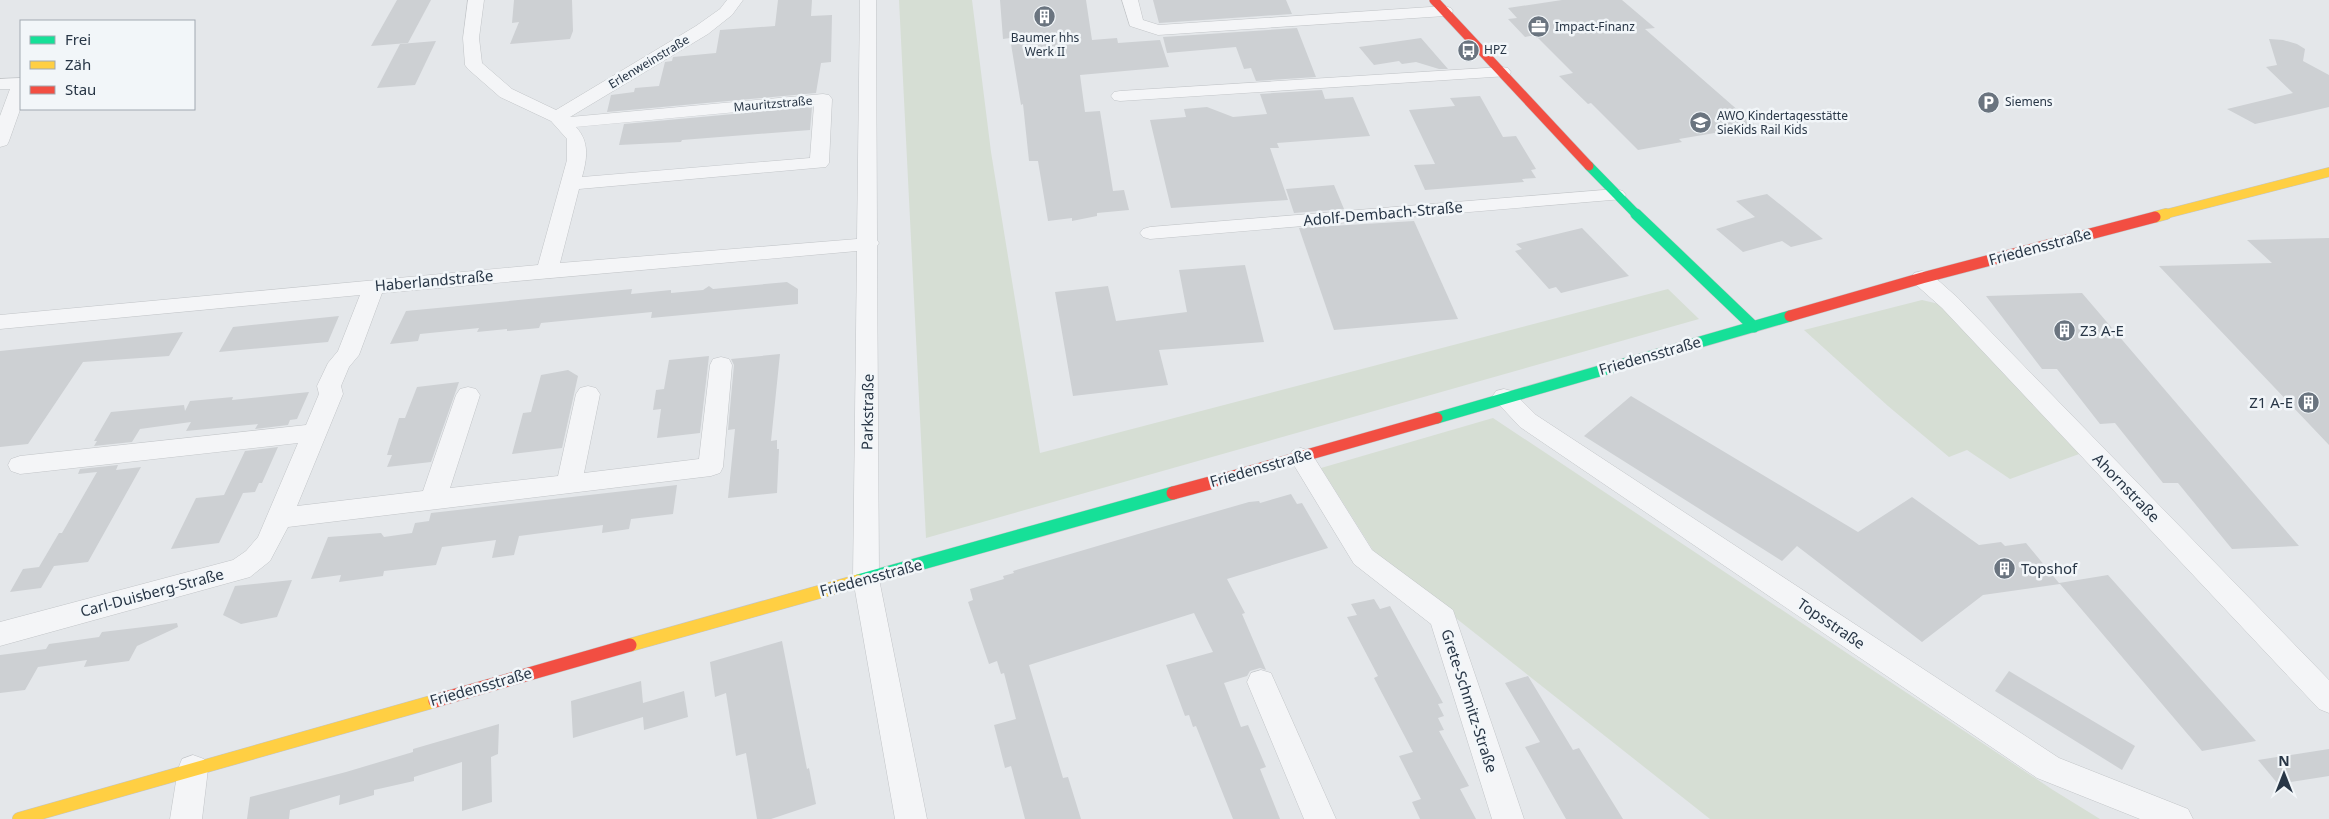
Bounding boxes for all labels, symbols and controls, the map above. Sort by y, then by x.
building icon: Baumer hhs Werk II [1033,5,1057,29]
office icon: Impact-Finanz [1527,15,1551,39]
place label: Impact-Finanz [1555,18,1635,35]
legend [20,20,195,110]
text: Frei [65,29,91,49]
place label: Baumer hhs Werk II [1011,29,1080,60]
street label: Erlenweinstraße [605,31,693,92]
bus stop icon: HPZ [1456,38,1480,62]
place label: HPZ [1484,41,1507,58]
text: Zäh [65,54,91,74]
text: Stau [65,79,96,99]
parking icon: Siemens [1977,90,2001,114]
street label: Mauritzstraße [733,92,813,115]
place label: Siemens [2005,93,2053,110]
place label: AWO Kindertagesstätte SieKids Rail Kids [1717,107,1848,138]
school or university icon: AWO Kindertagesstätte SieKids Rail Kids [1689,111,1713,135]
street label: Adolf-Dembach-Straße [1302,196,1463,230]
street label: Friedensstraße [1986,223,2093,269]
street label: Haberlandstraße [374,265,494,295]
building icon: Z3 A-E [2052,319,2076,343]
place label: Z3 A-E [2080,320,2124,340]
street label: Friedensstraße [1596,331,1703,379]
street label: Parkstraße [856,374,878,450]
building icon: Z1 A-E [2297,391,2321,415]
place label: Z1 A-E [2249,392,2293,412]
street label: Friedensstraße [1207,443,1314,491]
street label: Ahornstraße [2089,449,2165,526]
street label: Friedensstraße [817,554,924,600]
building icon: Topshof [1993,557,2017,581]
place label: Topshof [2021,558,2078,578]
street label: Carl-Duisberg-Straße [78,563,226,621]
street label: Topsstraße [1794,593,1869,653]
street label: Grete-Schmitz-Straße [1437,626,1503,775]
street label: Friedensstraße [427,662,534,710]
north arrow [2259,749,2309,799]
text: N [2278,751,2290,770]

